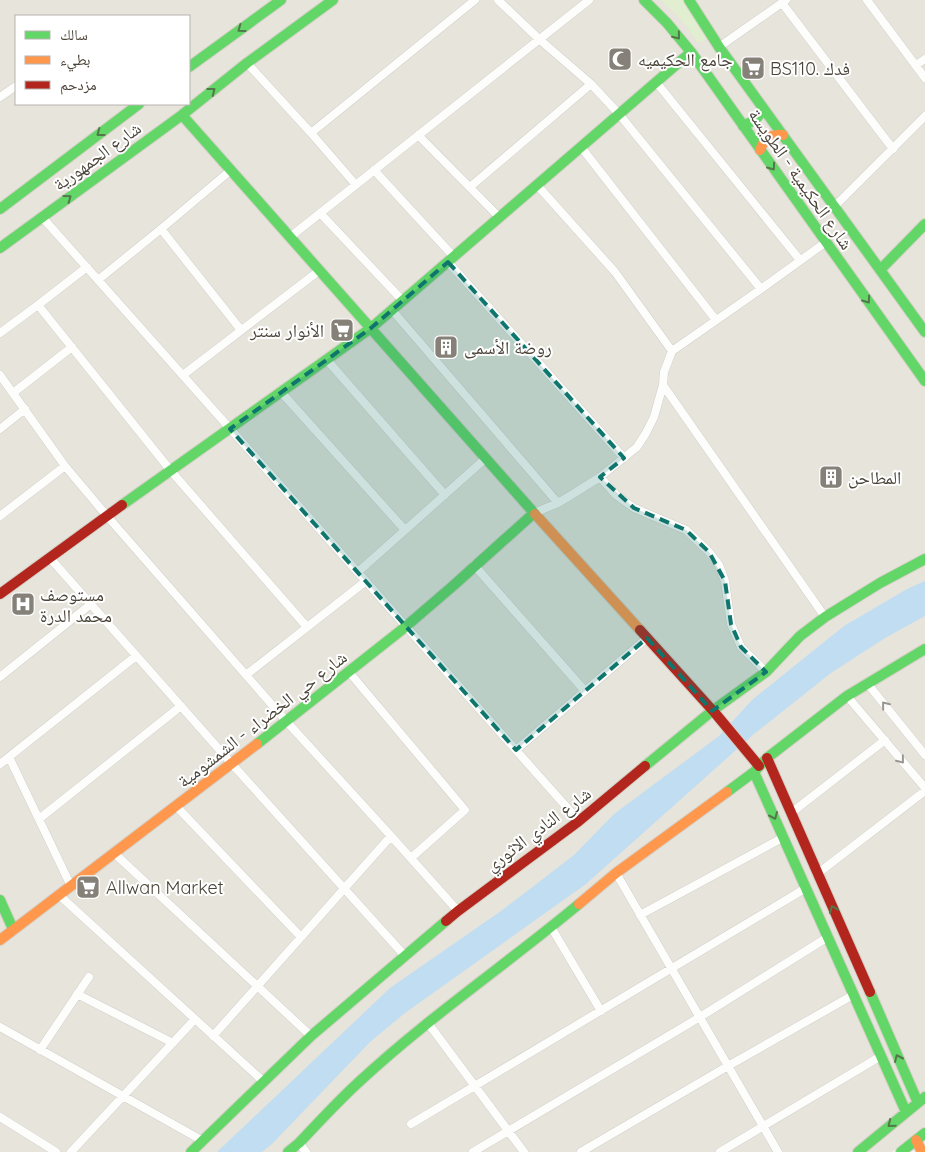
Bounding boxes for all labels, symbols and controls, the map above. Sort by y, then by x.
legend [15,15,190,105]
one-way arrow [237,23,247,32]
text: سالك [60,25,88,44]
one-way arrow [672,30,681,39]
mosque icon: جامع الحكيميه [607,46,633,72]
place label: جامع الحكيميه [638,48,733,72]
text: بطيء [60,50,90,72]
supermarket icon: BS110. فدك [740,55,766,81]
place label: BS110. فدك [770,57,850,80]
text: مزدحم [60,75,97,95]
one-way arrow [206,89,215,97]
street label: شارع الحكيمية - الطويسة [744,104,858,254]
street label: شارع الجمهورية [48,116,146,196]
one-way arrow [96,127,106,136]
one-way arrow [766,162,775,171]
one-way arrow [62,195,72,204]
one-way arrow [861,294,870,304]
supermarket icon: الأنوار سنتر [329,317,355,343]
place label: الأنوار سنتر [249,319,324,342]
building icon: روضة الأسمى [433,334,459,360]
place label: روضة الأسمى [464,336,552,359]
building icon: المطاحن [818,464,844,490]
place label: المطاحن [848,466,901,489]
place label: مستوصف محمد الدرة [40,583,112,627]
hospital icon: مستوصف محمد الدرة [10,591,36,617]
street label: شارع حي الخضراء - الشمشومية [173,646,354,795]
one-way arrow [882,702,891,711]
one-way arrow [896,754,905,763]
street label: شارع النادي الاثوري [480,782,598,879]
one-way arrow [768,811,779,820]
supermarket icon: Allwan Market [75,874,101,900]
place label: Allwan Market [106,876,224,899]
one-way arrow [828,905,839,914]
one-way arrow [894,1054,905,1063]
one-way arrow [888,1119,897,1128]

